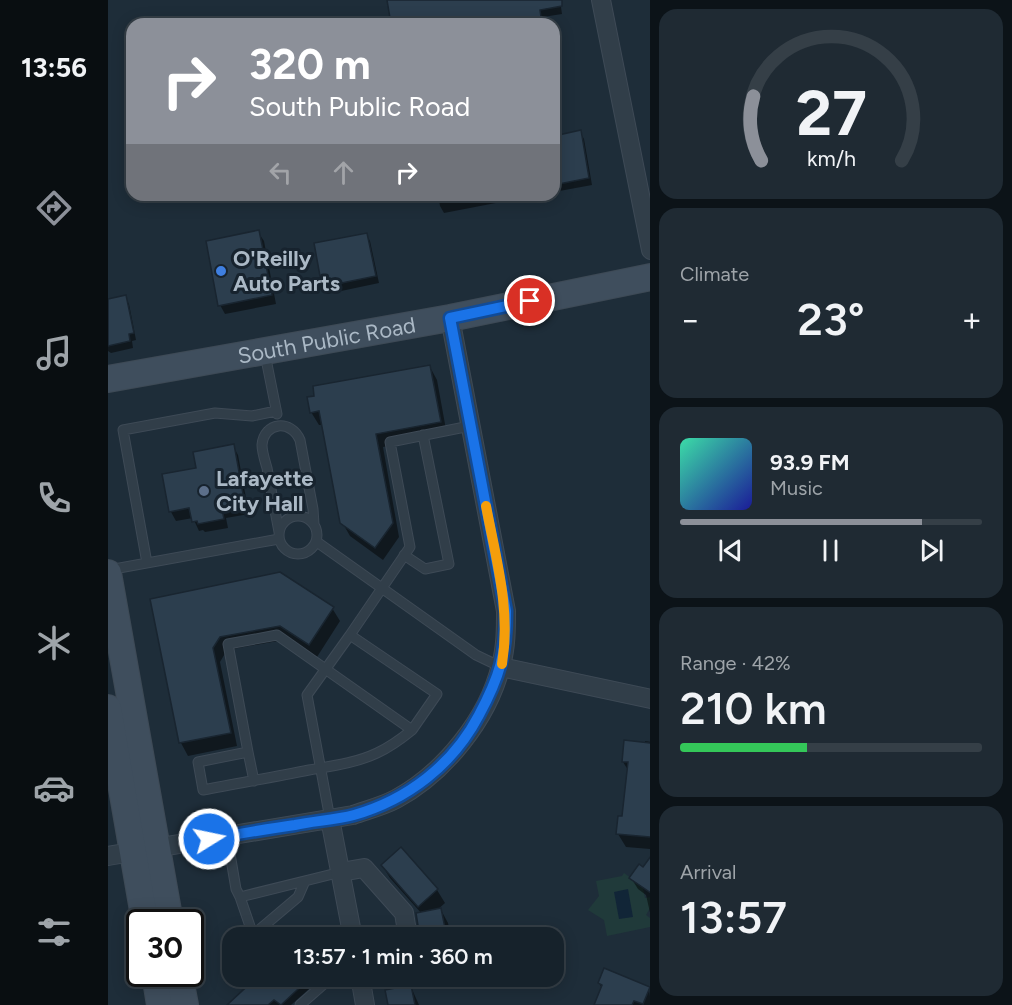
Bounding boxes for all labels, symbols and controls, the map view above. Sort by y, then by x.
text: 320 m [249,39,371,90]
icon: right [150,42,228,120]
text: 13:56 [21,51,87,84]
text: 27 [796,76,866,151]
text: South Public Road [249,90,470,123]
text: km/h [807,146,855,171]
icon: left [264,156,297,189]
icon: ahead [327,156,360,189]
icon: right [390,156,423,189]
icon: directions [33,187,75,229]
place label: O'Reilly Auto Parts [233,245,340,297]
text: Climate [680,262,749,286]
marker: O'Reilly Auto Parts [214,264,228,278]
pin [504,275,555,326]
icon: arrive [513,284,546,317]
text: 23° [797,292,865,346]
text: − [680,300,701,339]
text: + [961,300,982,339]
street label: South Public Road [235,311,418,369]
icon: music [33,332,75,374]
text: 93.9 FM [770,449,850,476]
place label: Lafayette City Hall [216,465,314,517]
text: Music [770,476,823,500]
icon: phone [33,477,75,519]
marker: Lafayette City Hall [197,484,211,498]
icon: previous [714,534,747,567]
icon: pause [814,534,847,567]
icon: next [915,534,948,567]
icon: climate [33,622,75,664]
text: Range · 42% [680,651,791,675]
text: 210 km [680,681,827,735]
icon: car [33,767,75,809]
position arrow [177,807,241,871]
text: Arrival [680,860,736,884]
text: 13:57 [680,890,787,944]
speed limit sign: 30 [126,909,204,987]
icon: filters [33,911,75,953]
text: 13:57 · 1 min · 360 m [293,943,493,970]

